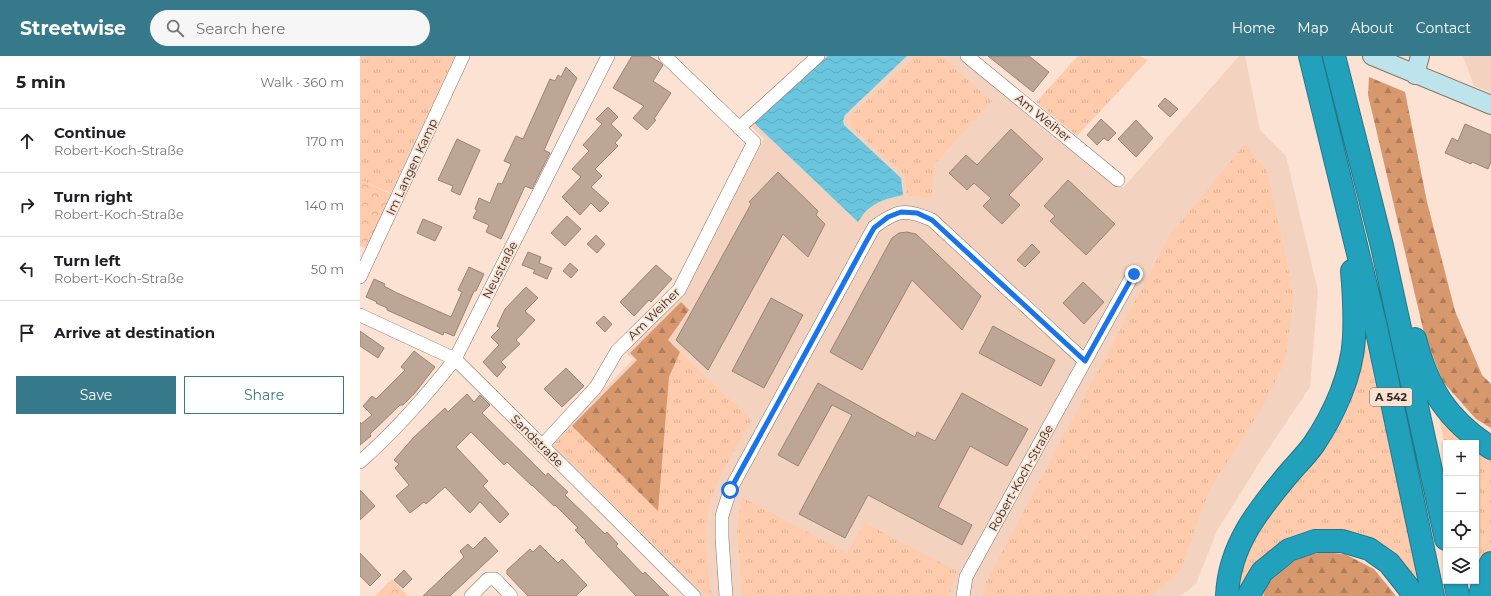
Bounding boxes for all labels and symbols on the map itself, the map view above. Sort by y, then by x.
street label: Am Weiher [1012,90,1075,145]
street label: Im Langen Kamp [383,116,440,217]
street label: Neustraße [479,239,520,301]
route end [1125,265,1143,283]
street label: Am Weiher [624,284,683,343]
road number: A 542 [1370,388,1412,406]
street label: Sandstraße [508,411,567,470]
street label: Robert-Koch-Straße [985,422,1056,534]
route start [721,481,739,499]

